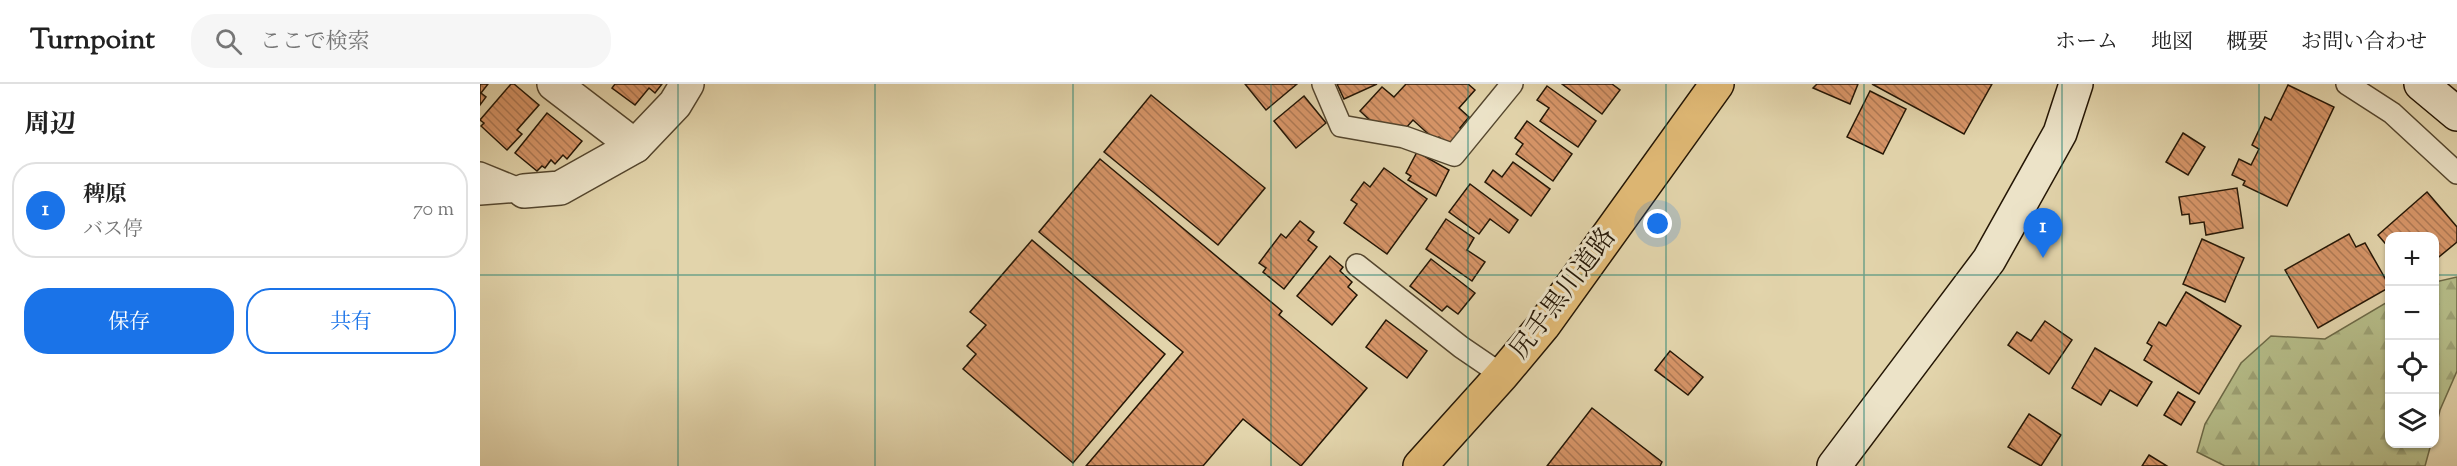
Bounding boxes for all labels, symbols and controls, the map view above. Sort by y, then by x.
search box [191,14,611,68]
text: Turnpoint [30,21,155,61]
icon: search [212,25,245,58]
text: ここで検索 [260,27,370,59]
text: ホーム [2055,28,2118,58]
text: 地図 [2151,28,2193,58]
text: 概要 [2226,28,2268,58]
text: お問い合わせ [2301,28,2427,58]
text: 周辺 [24,107,76,144]
text: 稗原 [83,180,127,212]
text: 1 [42,196,49,225]
text: 70 m [413,196,454,225]
pin: 1 [2024,208,2062,258]
your location [1643,209,1672,238]
text: バス停 [83,216,143,245]
street label: 尻手黒川道路 [1502,221,1626,367]
map controls [2385,232,2439,448]
button: + [2385,232,2439,286]
button: − [2385,286,2439,340]
button: 保存 [24,288,234,354]
button: 共有 [246,288,456,354]
button: locate [2385,340,2439,394]
button: layers [2385,394,2439,448]

